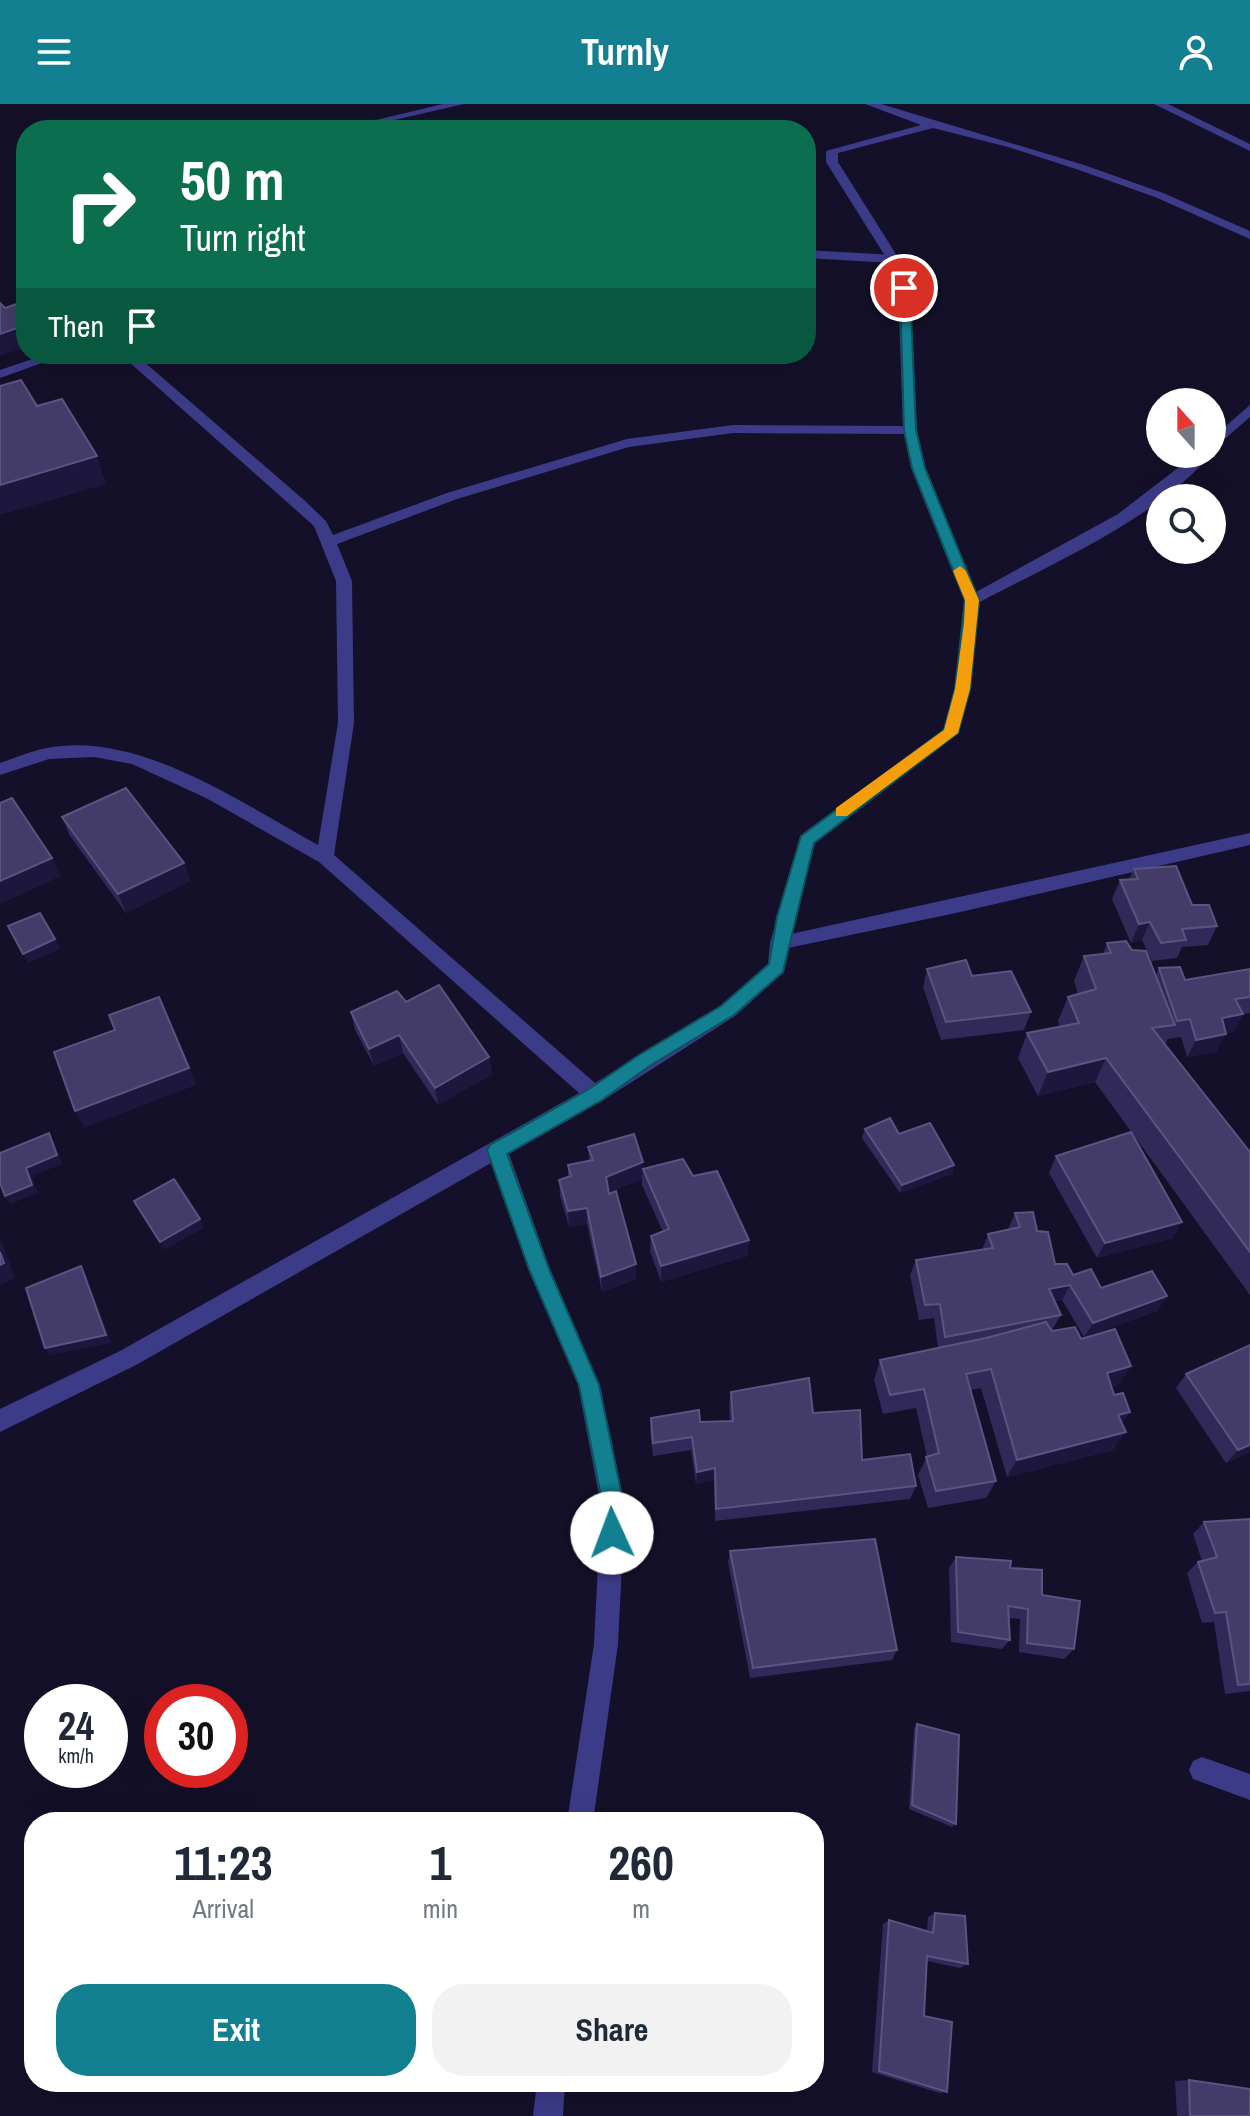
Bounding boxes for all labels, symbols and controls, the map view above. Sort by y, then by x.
text: Turnly [581,28,669,76]
icon: menu [32,30,76,74]
icon: person [1174,30,1218,74]
text: 50 m [180,142,285,217]
icon: right [48,152,152,256]
text: Turn right [180,214,305,262]
pin [870,254,938,322]
icon: arrive [882,266,926,310]
icon: arrive [120,304,164,348]
text: Then [48,306,104,346]
north arrow [1146,388,1226,468]
map controls [1146,388,1226,564]
button: search [1146,484,1226,564]
position arrow [570,1491,654,1575]
speed limit sign: 30 [144,1684,248,1788]
text: 24 [58,1699,94,1752]
text: km/h [58,1742,94,1769]
text: 11:23 [174,1830,273,1895]
text: 1 [429,1830,451,1895]
text: 260 [608,1830,674,1895]
text: Arrival [193,1891,254,1926]
text: min [423,1891,458,1926]
text: m [632,1891,650,1926]
button: Exit [56,1984,416,2076]
button: Share [432,1984,792,2076]

